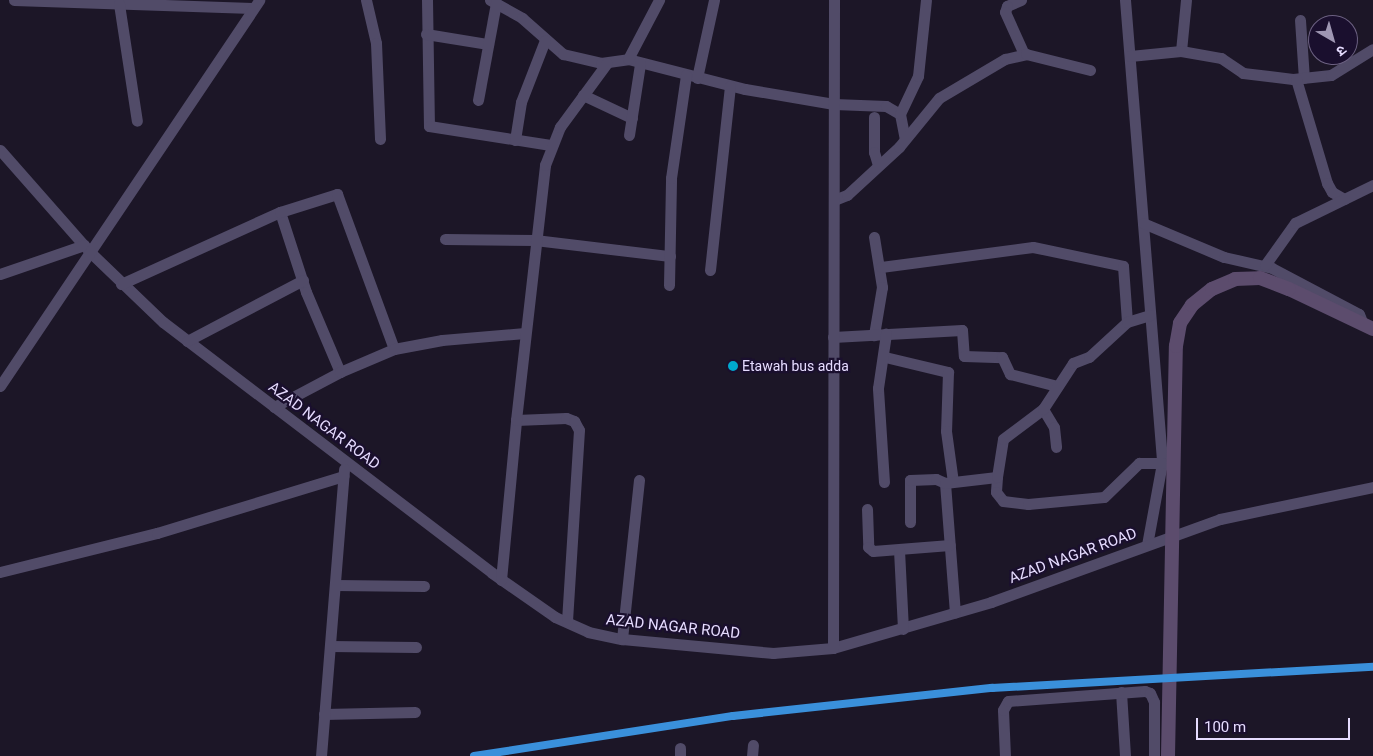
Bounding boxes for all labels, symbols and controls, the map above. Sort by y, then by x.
north arrow [1308,15,1358,65]
text: उ [1333,42,1350,60]
place label: Etawah bus adda [742,358,849,374]
marker: Etawah bus adda [728,361,738,371]
street label: AZAD NAGAR ROAD [265,378,383,474]
street label: AZAD NAGAR ROAD [1007,524,1139,588]
street label: AZAD NAGAR ROAD [605,611,741,643]
scale bar [1198,708,1352,740]
text: 100 m [1204,718,1246,736]

